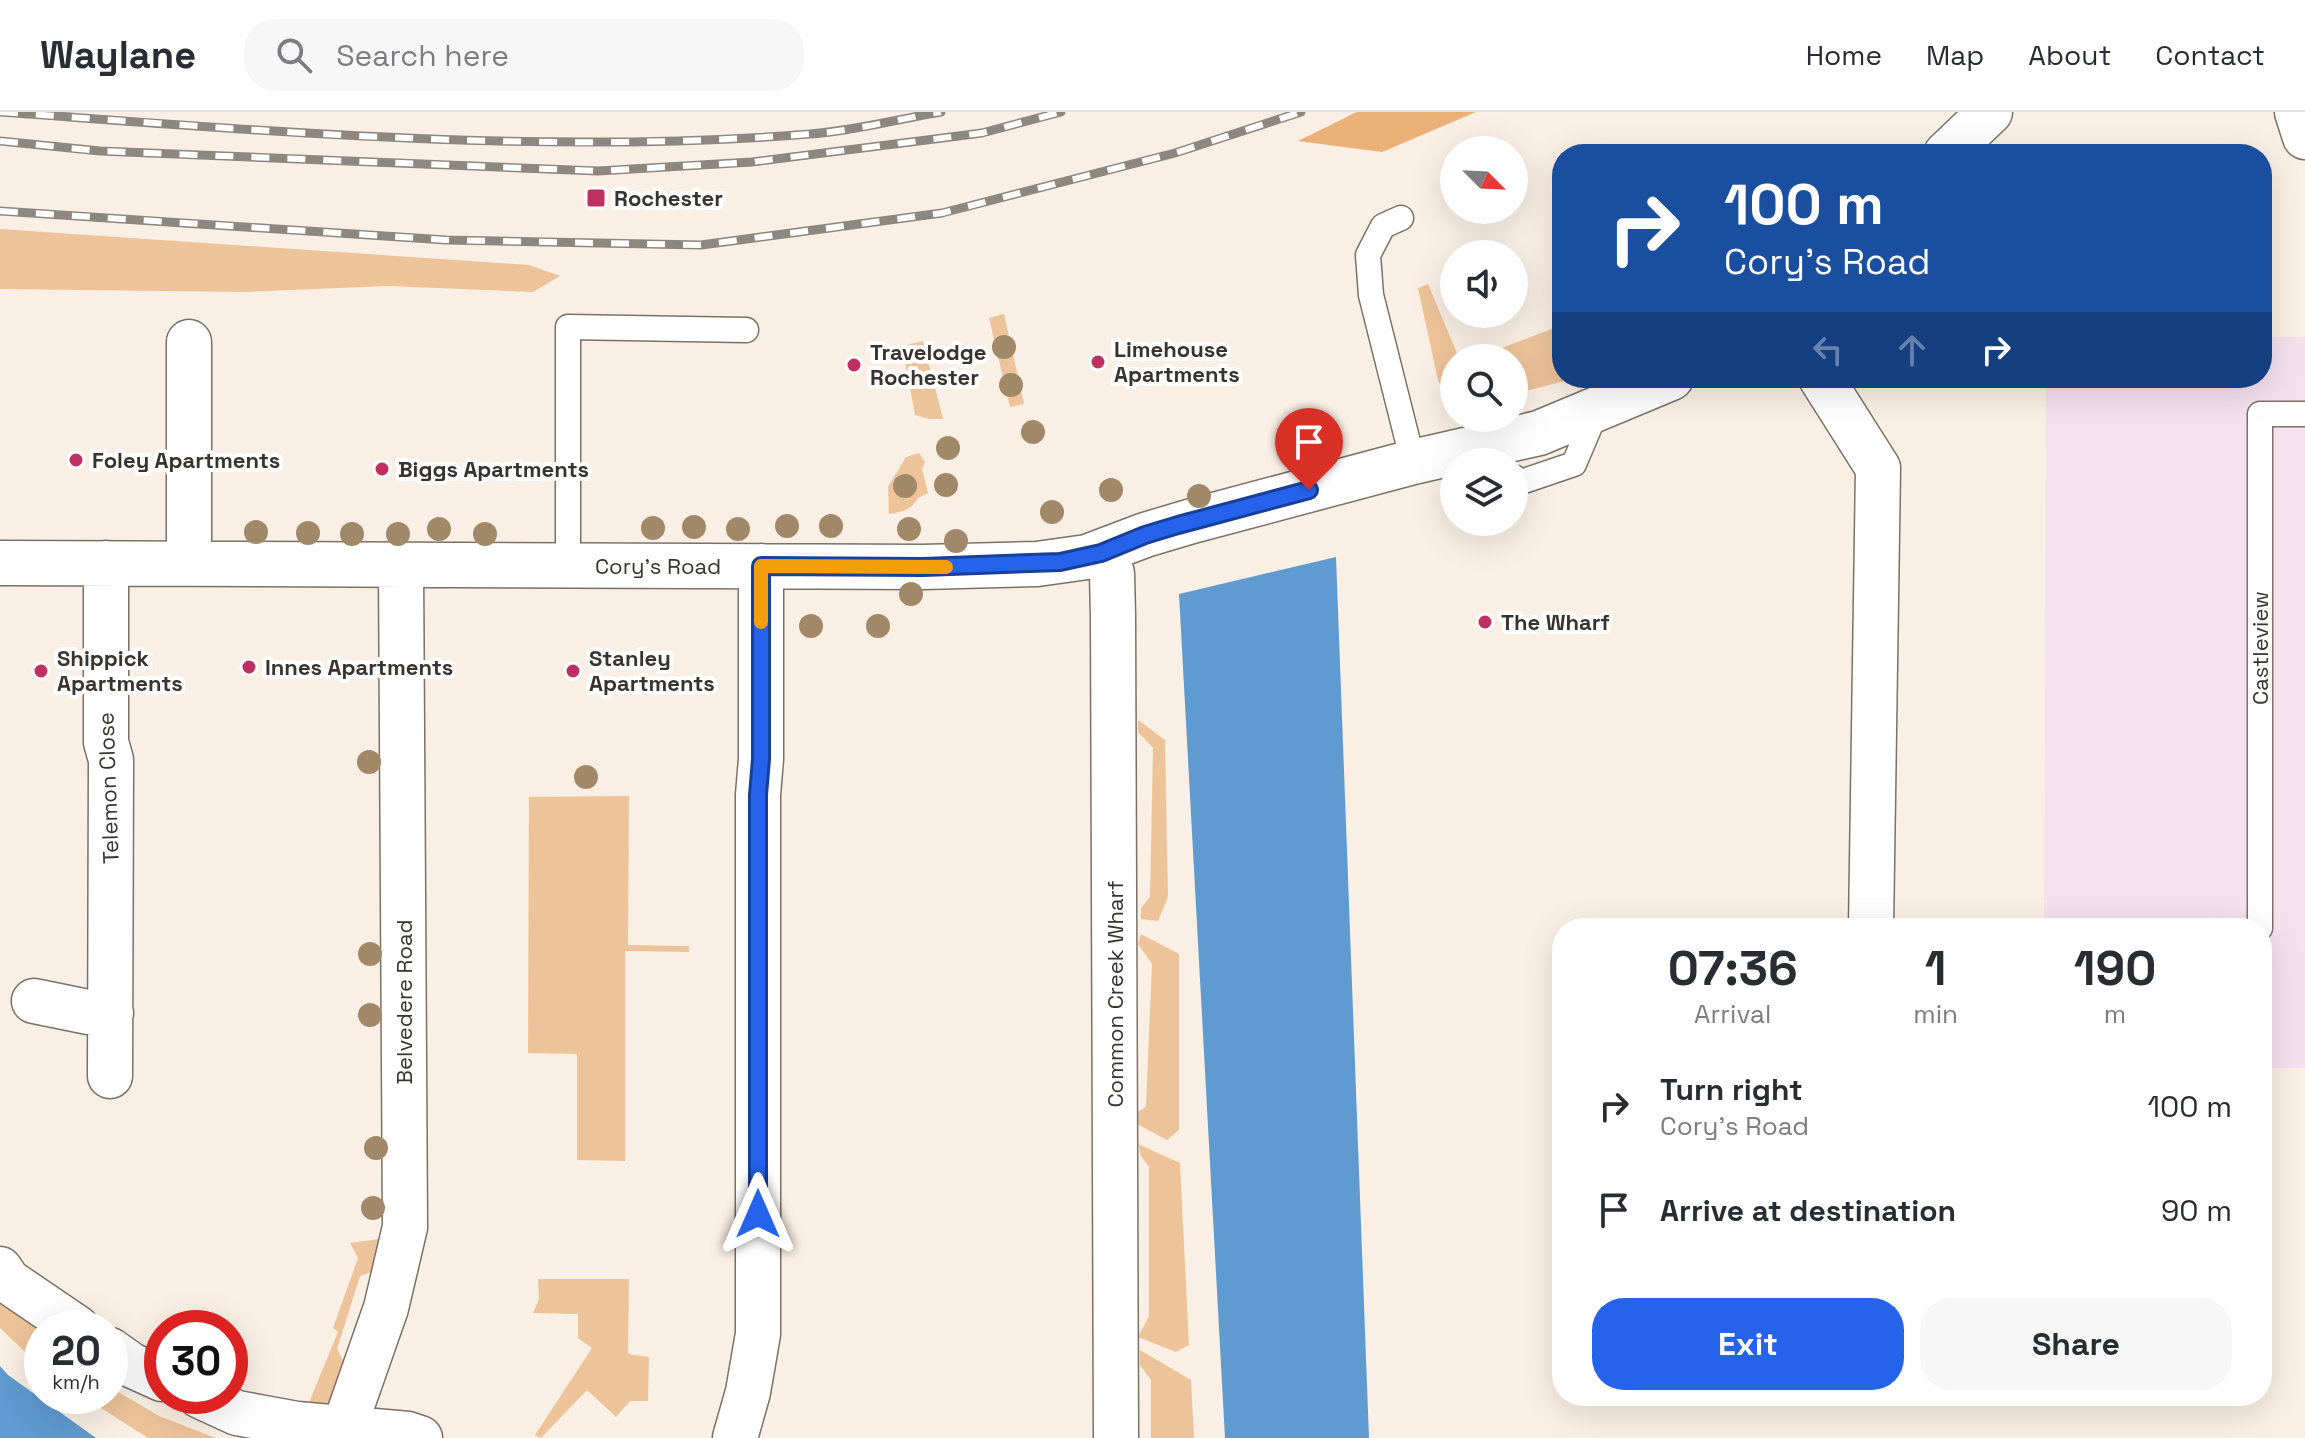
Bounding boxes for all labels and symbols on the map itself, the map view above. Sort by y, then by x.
north arrow [1440,136,1528,224]
place label: Rochester [614,184,723,212]
marker: Rochester [585,187,607,209]
place label: Limehouse Apartments [1114,335,1240,388]
place label: Travelodge Rochester [870,338,987,391]
marker: Limehouse Apartments [1089,353,1107,371]
marker: Travelodge Rochester [845,356,863,374]
pin [1275,408,1343,490]
place label: Foley Apartments [92,446,280,474]
marker: Foley Apartments [67,451,85,469]
place label: Biggs Apartments [398,455,589,483]
marker: Biggs Apartments [373,460,391,478]
street label: Cory's Road [595,552,721,580]
street label: Castleview [2246,591,2274,705]
place label: The Wharf [1501,608,1610,636]
marker: The Wharf [1476,613,1494,631]
place label: Shippick Apartments [57,644,183,697]
place label: Stanley Apartments [589,644,715,697]
place label: Innes Apartments [265,653,453,681]
marker: Innes Apartments [240,658,258,676]
marker: Shippick Apartments [32,662,50,680]
marker: Stanley Apartments [564,662,582,680]
street label: Telemon Close [91,712,125,864]
street label: Common Creek Wharf [1101,880,1129,1108]
street label: Belvedere Road [390,919,418,1085]
position arrow [716,1172,800,1256]
speed limit sign: 30 [144,1310,248,1414]

